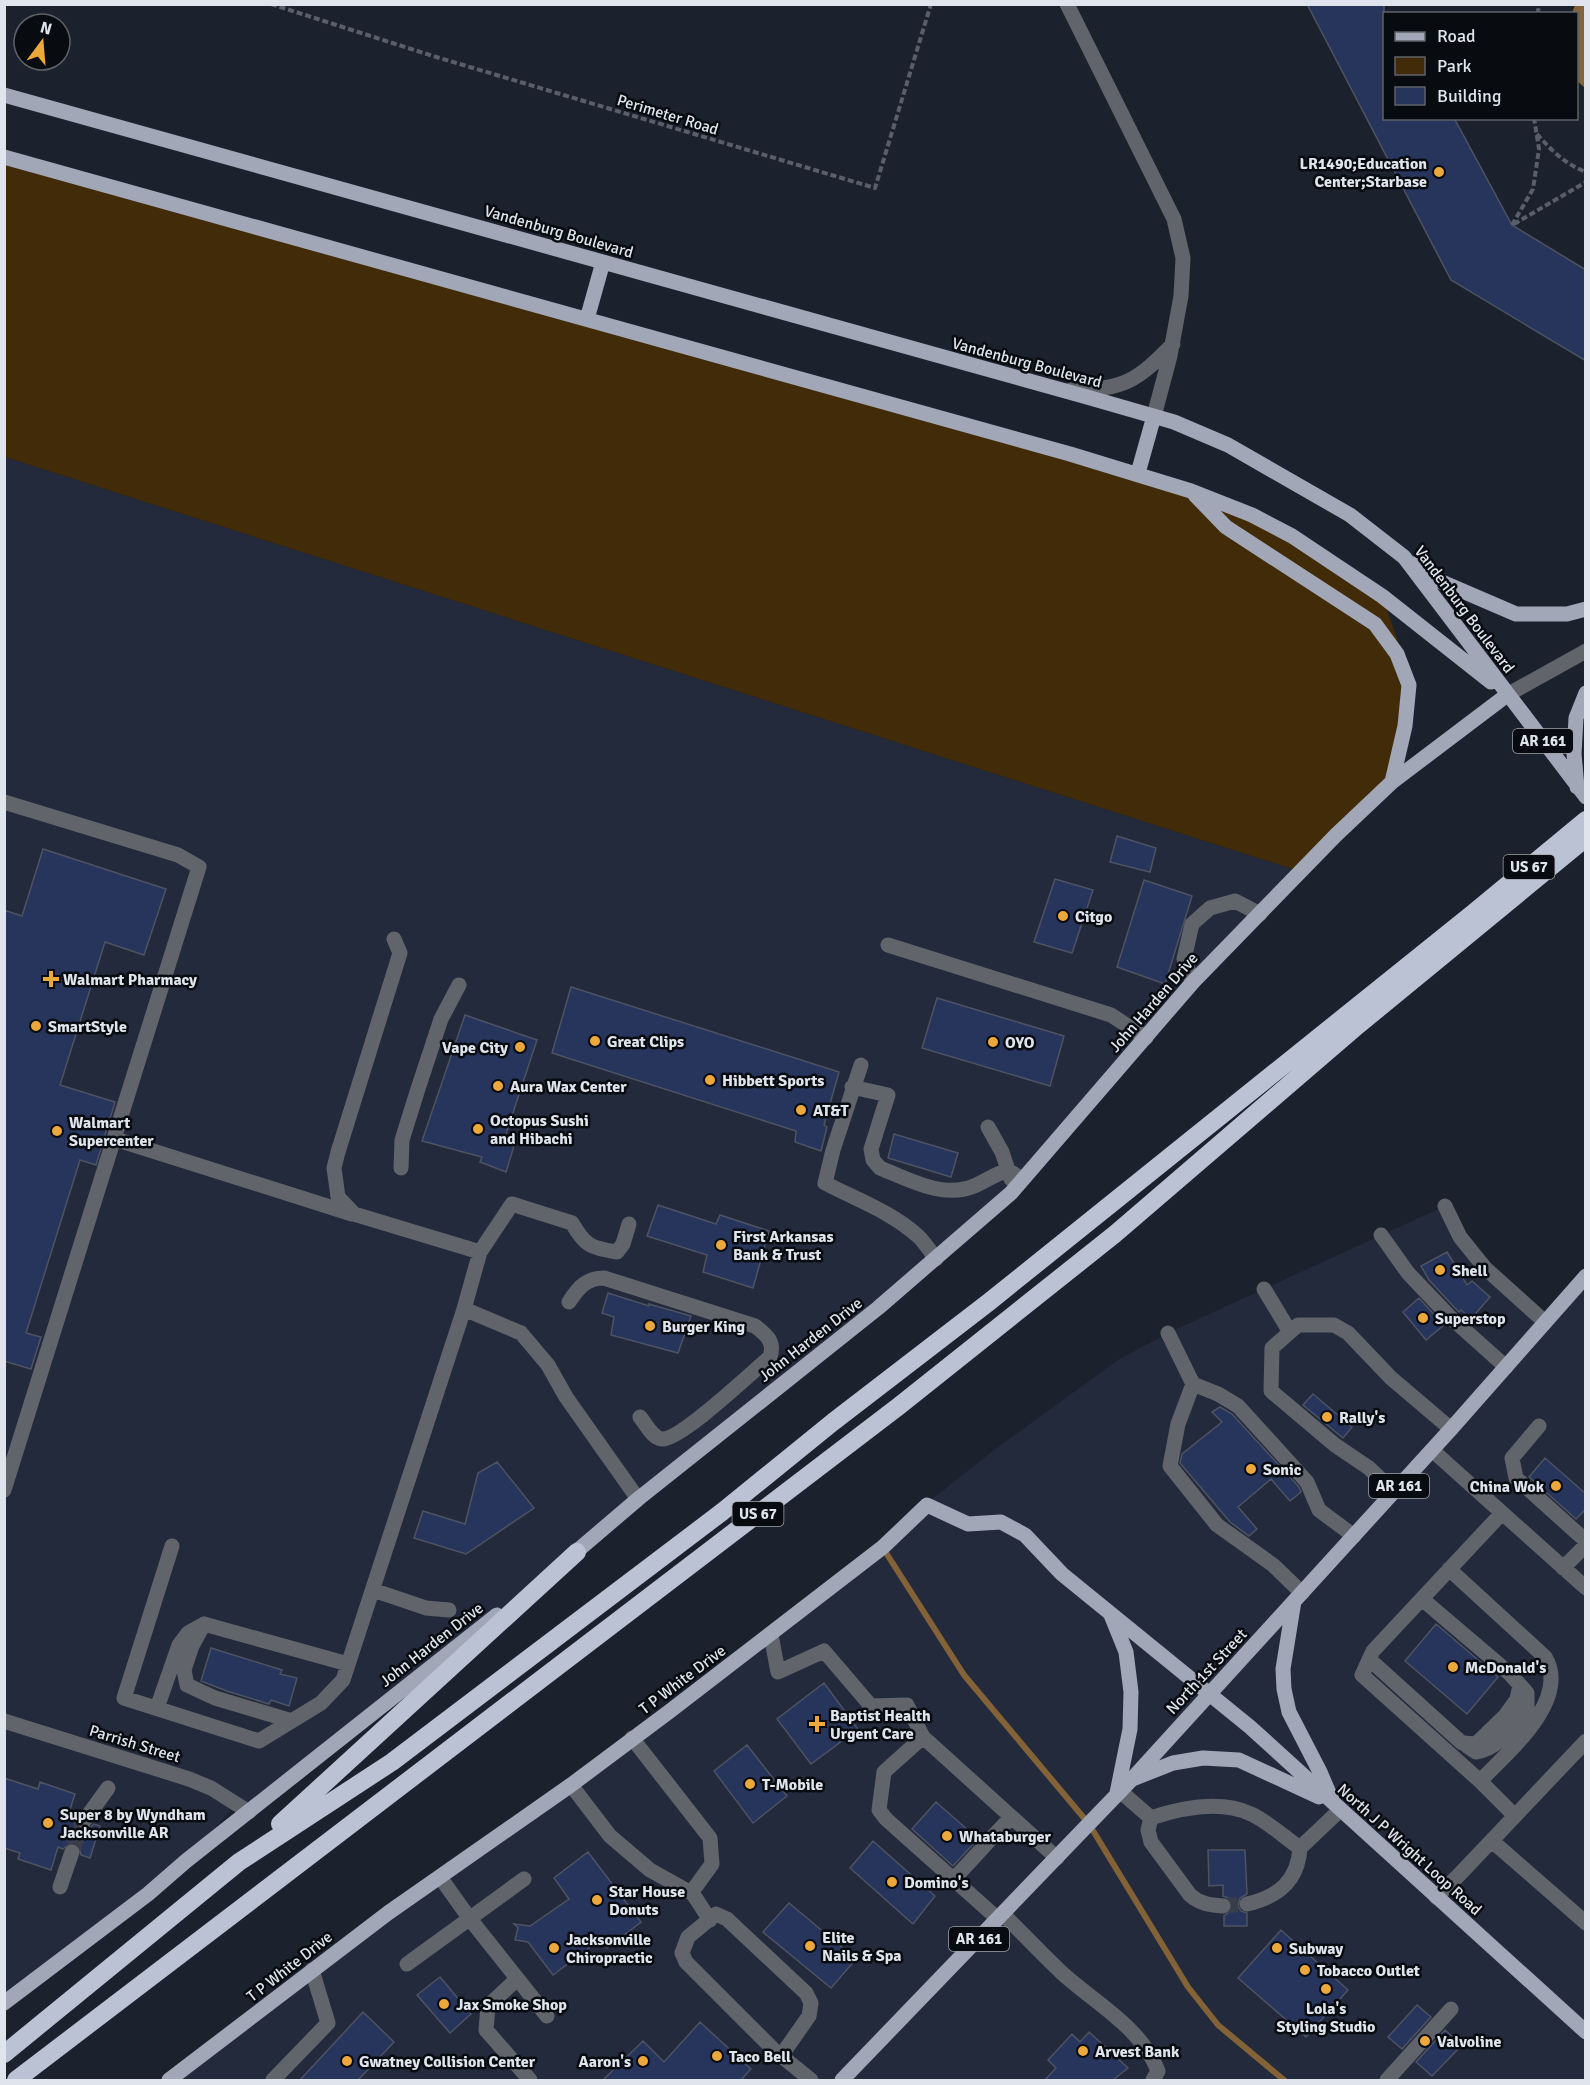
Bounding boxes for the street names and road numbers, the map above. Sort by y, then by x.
street label: Perimeter Road [615,90,721,140]
street label: Vandenburg Boulevard [482,201,636,263]
street label: Vandenburg Boulevard [950,333,1104,393]
street label: Vandenburg Boulevard [1410,542,1519,677]
road number: AR 161 [1513,729,1573,753]
road number: US 67 [1504,855,1555,879]
street label: John Harden Drive [1105,949,1203,1057]
street label: John Harden Drive [755,1293,866,1386]
road number: AR 161 [1369,1474,1429,1498]
road number: US 67 [732,1502,783,1526]
street label: John Harden Drive [376,1598,487,1691]
street label: North 1st Street [1162,1624,1252,1719]
street label: T P White Drive [635,1641,730,1719]
street label: Parrish Street [87,1721,183,1767]
street label: North J P Wright Loop Road [1333,1780,1486,1920]
street label: T P White Drive [243,1927,336,2006]
road number: AR 161 [949,1927,1009,1951]

